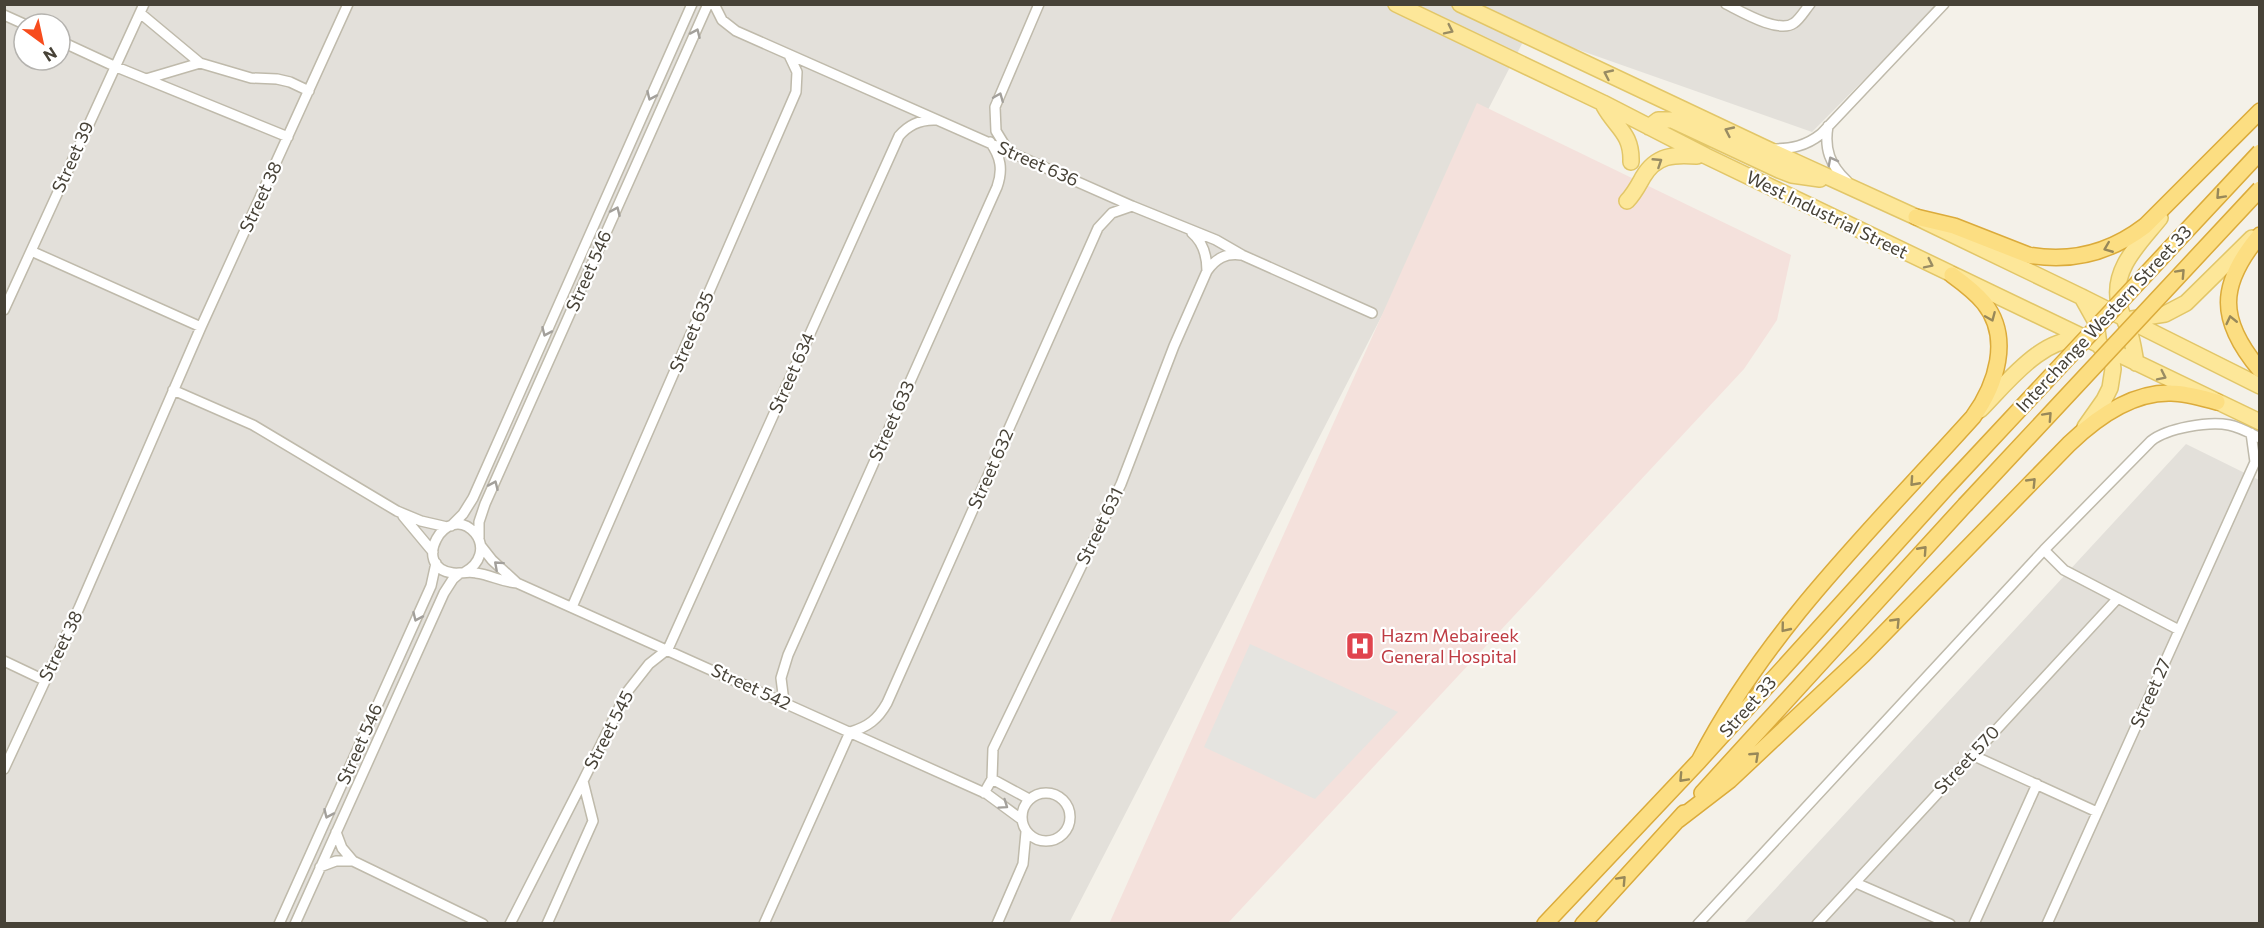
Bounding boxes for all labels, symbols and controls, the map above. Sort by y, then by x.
north arrow [12,12,72,72]
one-way arrow [1443,22,1454,34]
one-way arrow [688,28,700,39]
text: N [40,44,61,66]
one-way arrow [1604,69,1615,81]
one-way arrow [647,90,659,101]
one-way arrow [991,92,1004,103]
street label: Street 39 [47,118,97,196]
one-way arrow [1724,127,1735,139]
street label: Street 636 [994,135,1082,191]
one-way arrow [1828,157,1839,167]
street label: Street 38 [234,158,286,235]
one-way arrow [1651,158,1662,169]
street label: West Industrial Street [1743,165,1912,263]
one-way arrow [2216,188,2227,199]
one-way arrow [609,206,621,217]
street label: Interchange Western Street 33 [2011,220,2196,416]
street label: Street 546 [560,227,616,315]
one-way arrow [2103,241,2114,253]
one-way arrow [1923,256,1934,268]
one-way arrow [2174,270,2185,280]
street label: Street 635 [664,288,718,375]
one-way arrow [1984,310,1996,321]
one-way arrow [2225,315,2238,325]
one-way arrow [542,326,554,337]
street label: Street 634 [763,329,819,416]
one-way arrow [2155,368,2166,380]
street label: Street 633 [864,377,919,464]
one-way arrow [2041,412,2052,423]
street label: Street 632 [963,425,1018,512]
one-way arrow [1910,475,1921,486]
one-way arrow [2025,478,2036,489]
one-way arrow [486,480,498,491]
street label: Street 631 [1071,483,1127,568]
one-way arrow [1916,546,1927,557]
one-way arrow [494,561,504,572]
street label: Street 38 [34,607,87,684]
one-way arrow [412,611,424,622]
one-way arrow [1889,618,1900,629]
one-way arrow [1781,621,1792,632]
place label: Hazm Mebaireek General Hospital [1381,624,1519,667]
hospital icon: Hazm Mebaireek General Hospital [1344,630,1376,662]
street label: Street 27 [2125,654,2175,731]
street label: Street 542 [708,658,795,714]
street label: Street 33 [1714,671,1780,741]
street label: Street 545 [579,686,637,773]
street label: Street 546 [331,700,387,788]
street label: Street 570 [1929,720,2004,798]
one-way arrow [1749,752,1759,763]
one-way arrow [1679,771,1690,782]
one-way arrow [997,798,1008,809]
one-way arrow [323,808,335,819]
one-way arrow [1615,877,1626,887]

